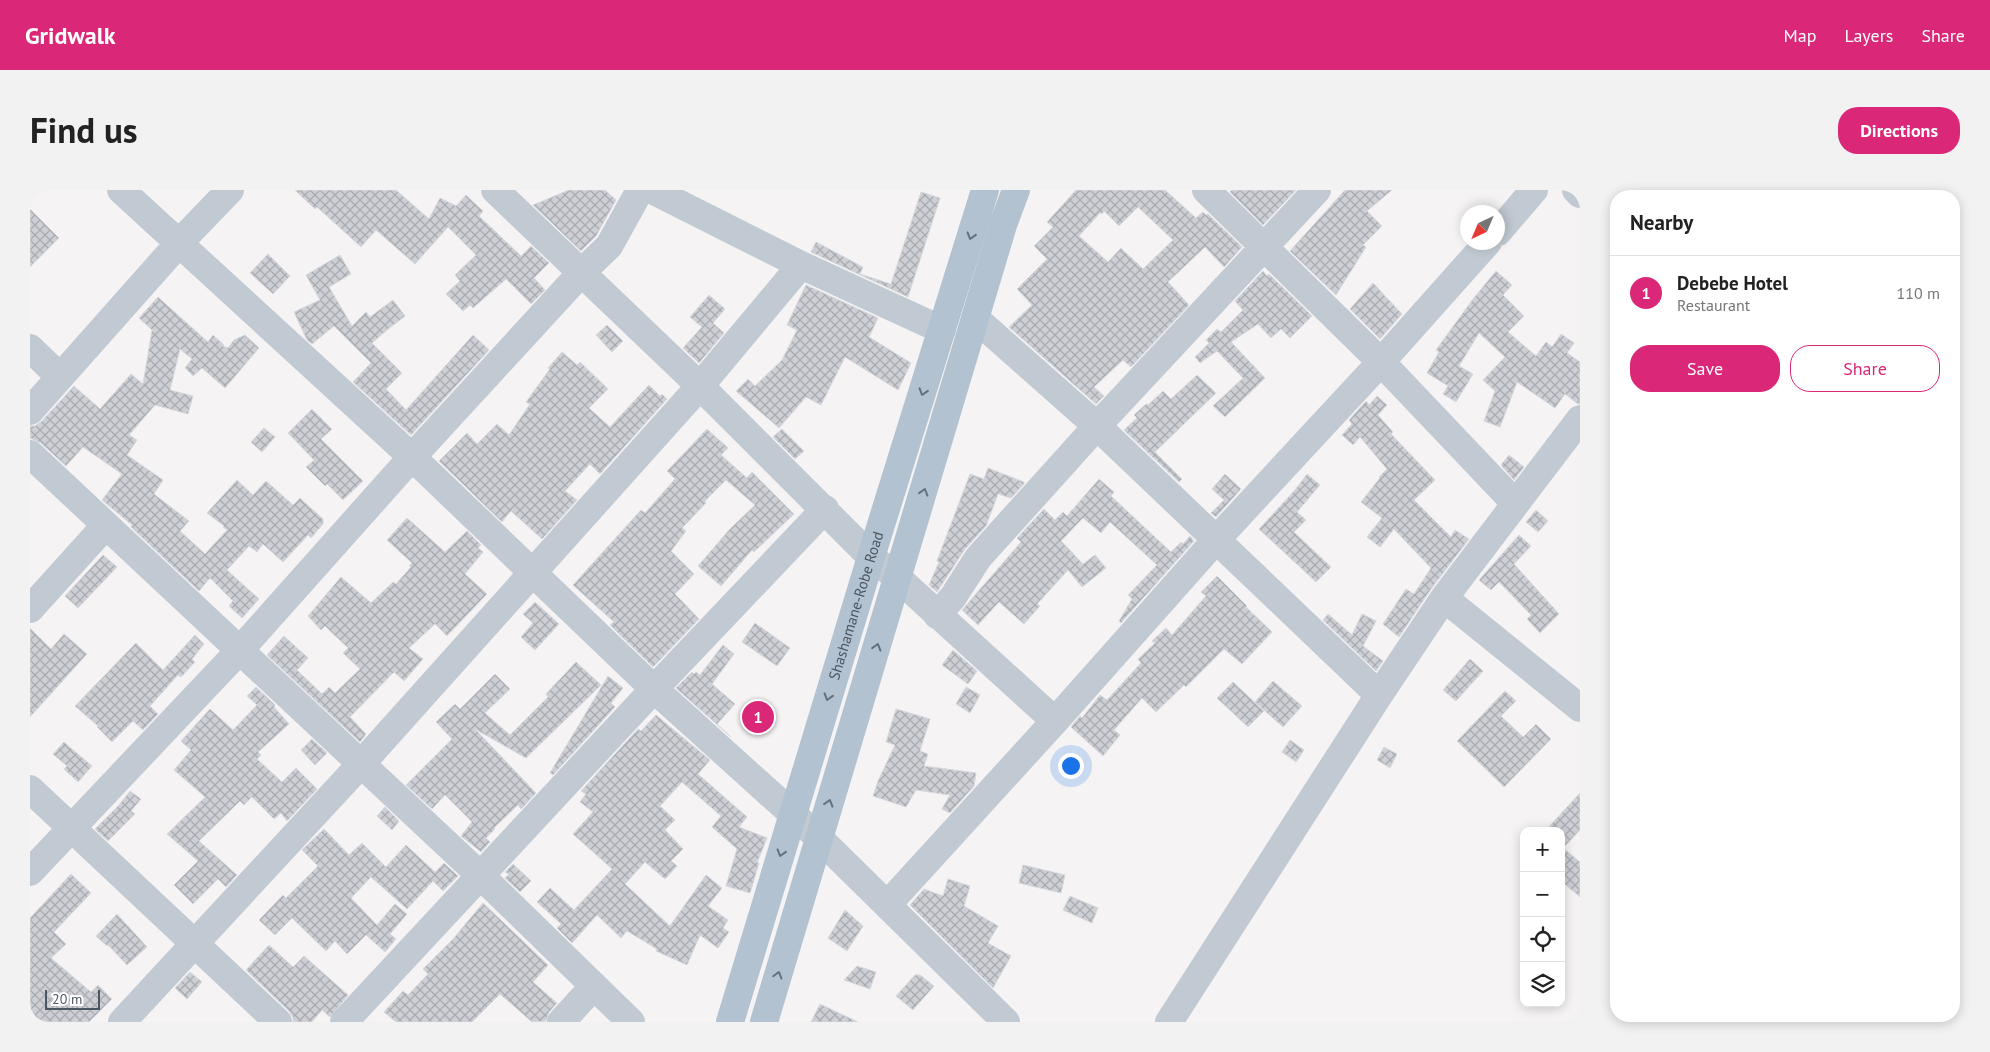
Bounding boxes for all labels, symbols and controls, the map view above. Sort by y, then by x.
text: Gridwalk [25,20,115,51]
text: Map [1784,24,1816,47]
text: Layers [1844,24,1893,47]
text: Share [1921,24,1965,47]
text: Find us [30,107,138,153]
button: Directions [1838,107,1960,154]
north arrow [1460,205,1505,250]
text: Nearby [1630,209,1693,236]
one-way arrow [966,232,976,240]
text: Debebe Hotel [1677,271,1788,295]
text: 1 [1641,283,1651,303]
text: 110 m [1897,283,1940,303]
text: Restaurant [1677,295,1750,315]
button: Save [1630,345,1780,392]
button: Share [1790,345,1940,392]
one-way arrow [918,387,928,395]
one-way arrow [919,488,929,497]
street label: Shashamane-Robe Road [824,529,887,682]
one-way arrow [872,644,882,652]
one-way arrow [824,693,834,701]
pin: 1 [742,698,774,736]
your location [1058,753,1084,779]
one-way arrow [824,799,834,807]
map controls [1520,827,1565,1007]
button: + [1520,827,1565,872]
one-way arrow [776,848,786,856]
button: − [1520,872,1565,917]
button: locate [1520,917,1565,962]
button: layers [1520,962,1565,1007]
one-way arrow [772,972,782,980]
scale bar [45,987,100,1010]
text: 20 m [52,990,82,1008]

